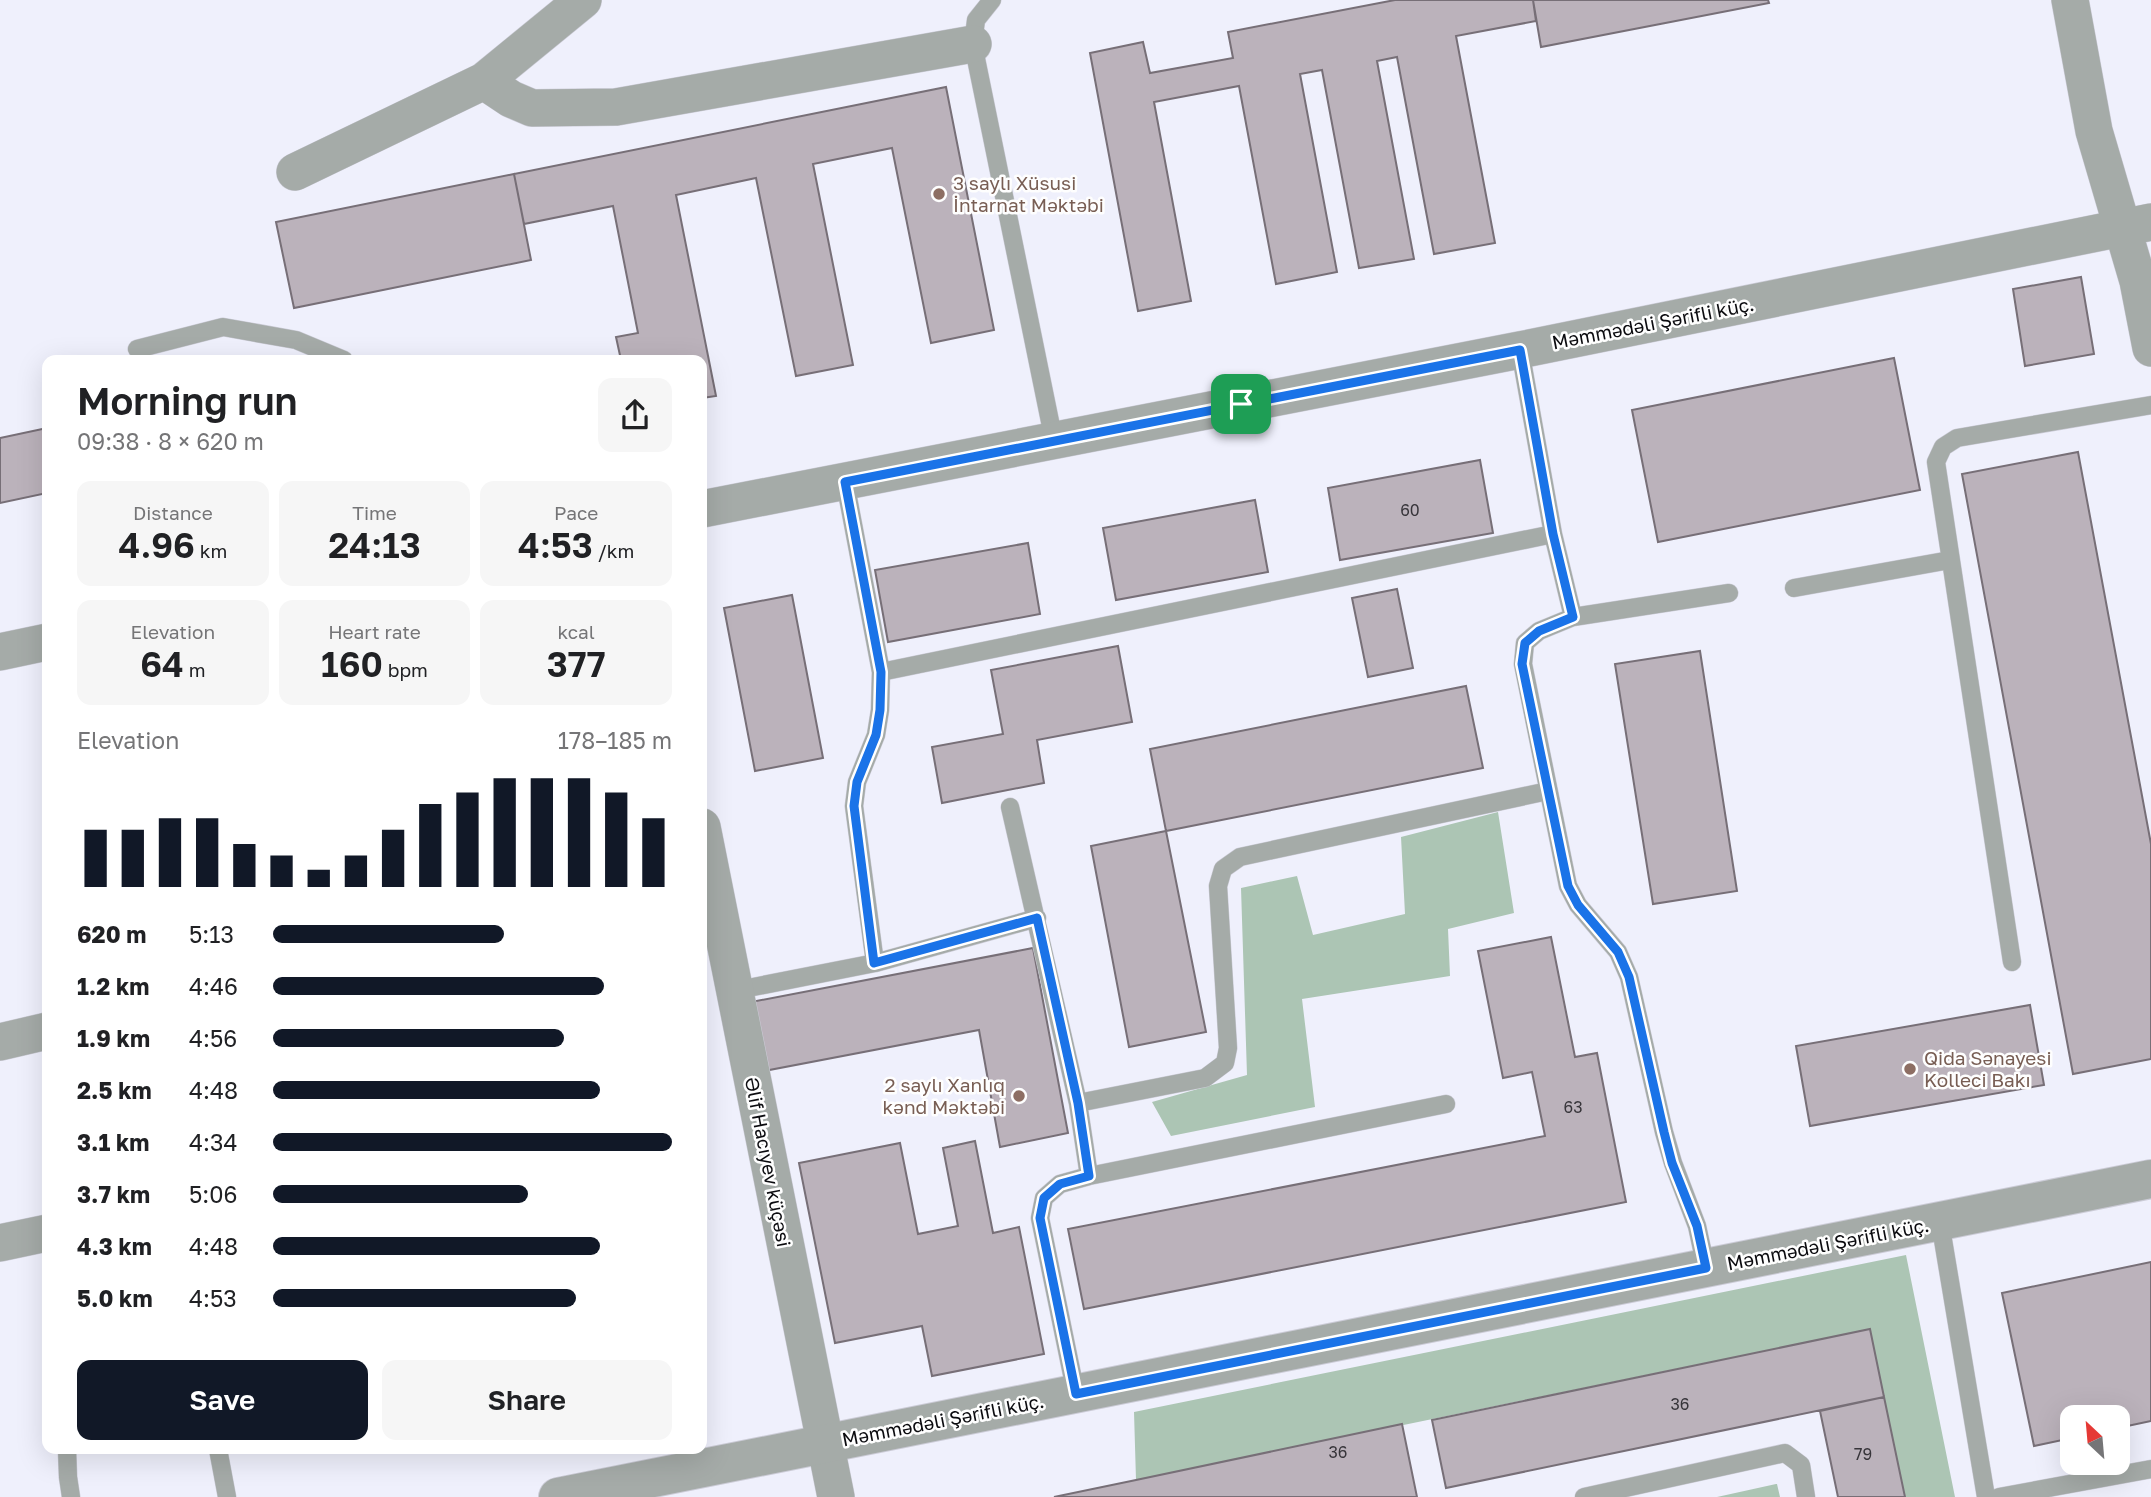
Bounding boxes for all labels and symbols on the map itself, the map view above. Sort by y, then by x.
place label: 3 saylı Xüsusi İntarnat Məktəbi [953,171,1104,216]
marker: 3 saylı Xüsusi İntarnat Məktəbi [931,186,947,202]
street label: Məmmədəli Şərifli küç. [1550,292,1756,353]
pin [1211,374,1271,434]
house number: 60 [1400,500,1420,520]
place label: Qida Sənayesi Kolleci Bakı [1924,1046,2052,1091]
marker: Qida Sənayesi Kolleci Bakı [1902,1061,1918,1077]
place label: 2 saylı Xanlıq kənd Məktəbi [883,1073,1005,1118]
street label: Əlif Hacıyev küçəsi [741,1075,796,1249]
marker: 2 saylı Xanlıq kənd Məktəbi [1011,1088,1027,1104]
house number: 63 [1563,1097,1583,1117]
street label: Məmmədəli Şərifli küç. [1725,1213,1931,1274]
street label: Məmmədəli Şərifli küç. [840,1389,1046,1450]
house number: 36 [1670,1394,1690,1414]
north arrow [2060,1405,2130,1475]
house number: 36 [1328,1442,1348,1462]
house number: 79 [1854,1444,1872,1464]

